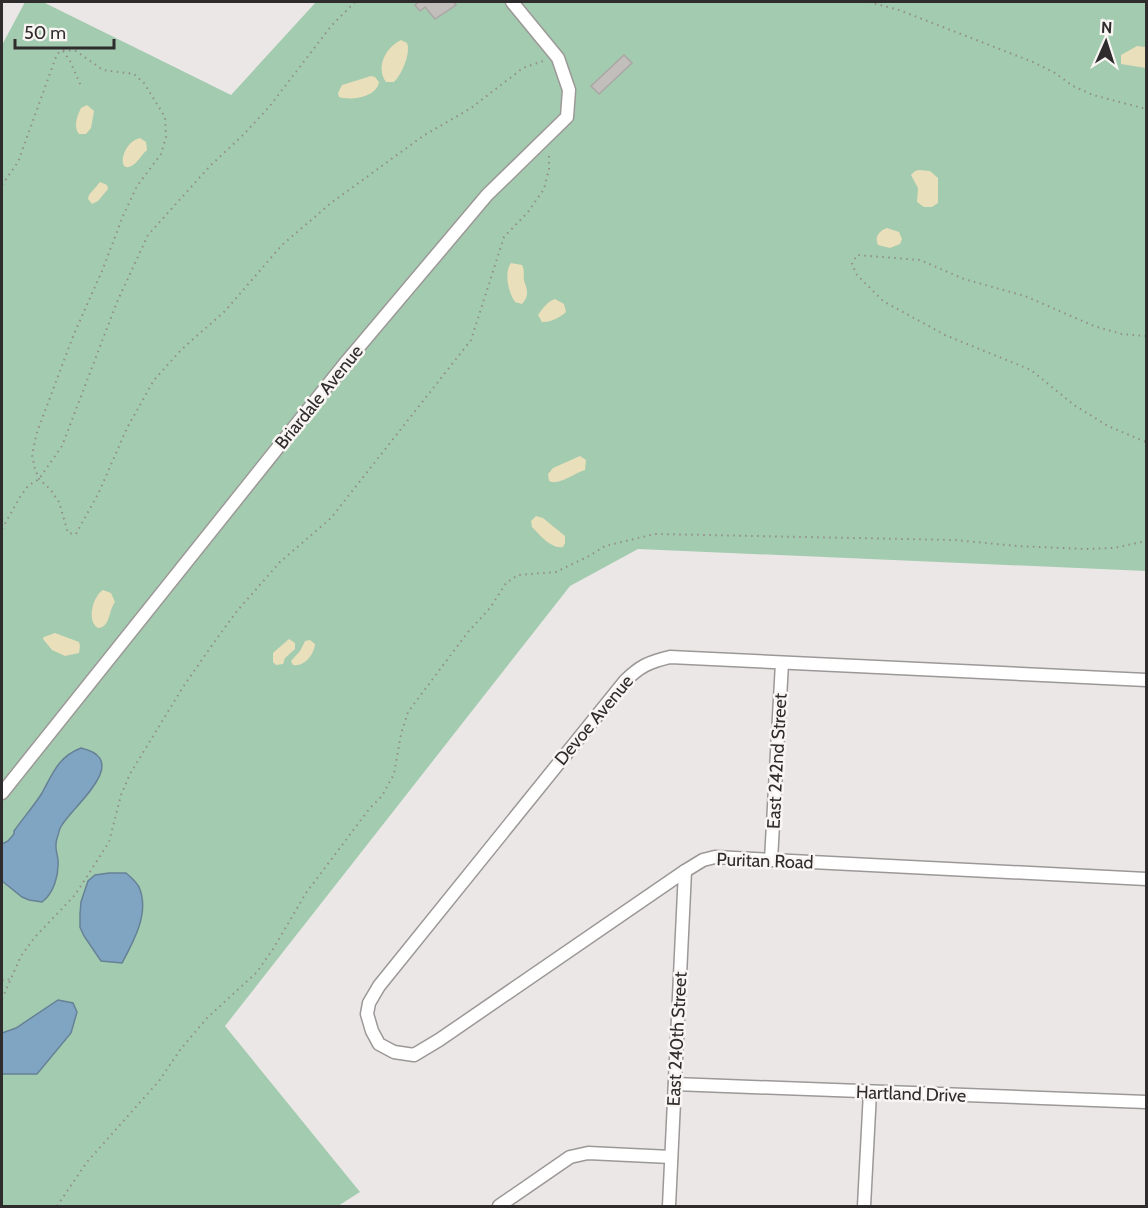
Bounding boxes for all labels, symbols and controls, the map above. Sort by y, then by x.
scale bar [15,12,114,50]
north arrow [1076,12,1136,72]
text: N [1101,18,1113,37]
text: 50 m [24,22,66,44]
street label: Briardale Avenue [270,341,368,453]
street label: Devoe Avenue [550,670,638,770]
street label: East 242nd Street [762,693,792,829]
street label: Puritan Road [716,848,814,874]
street label: East 240th Street [662,971,692,1107]
street label: Hartland Drive [856,1081,966,1107]

